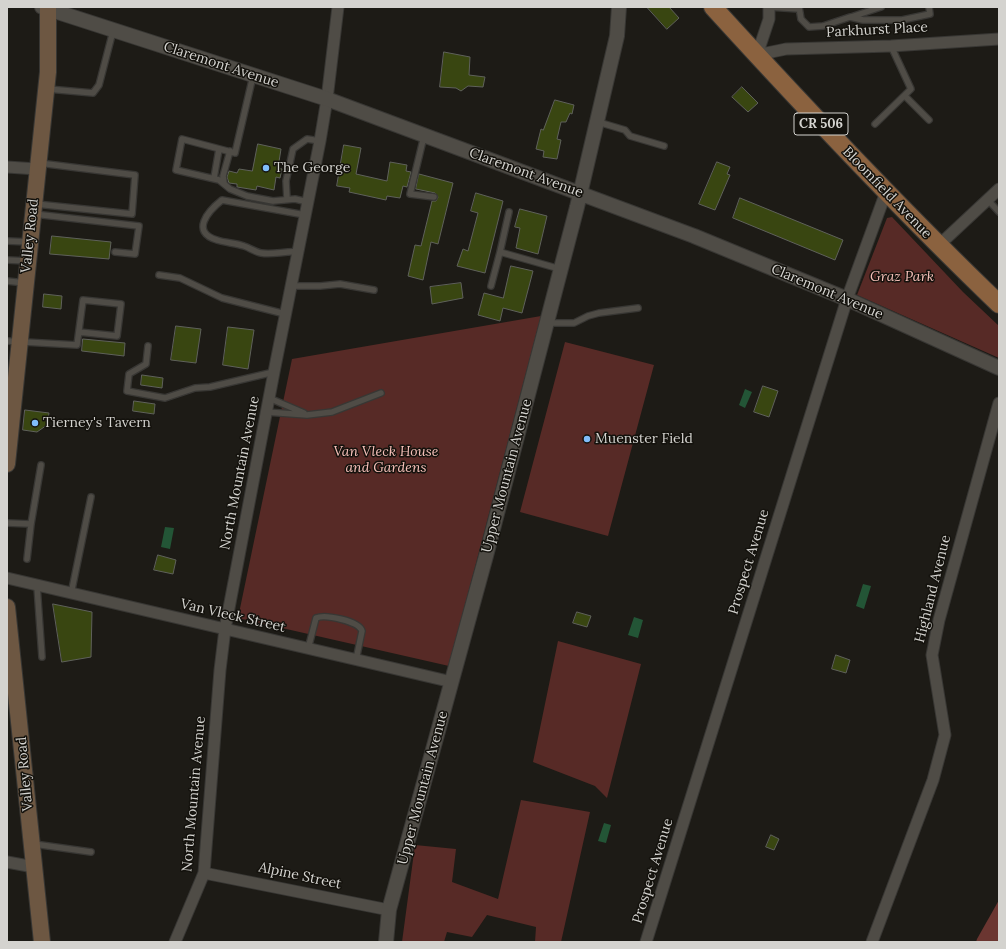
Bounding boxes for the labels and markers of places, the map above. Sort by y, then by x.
place label: The George [274,160,350,176]
marker: The George [261,163,271,173]
place label: Tierney's Tavern [43,415,151,431]
marker: Tierney's Tavern [30,418,40,428]
place label: Muenster Field [595,431,693,447]
marker: Muenster Field [582,434,592,444]

